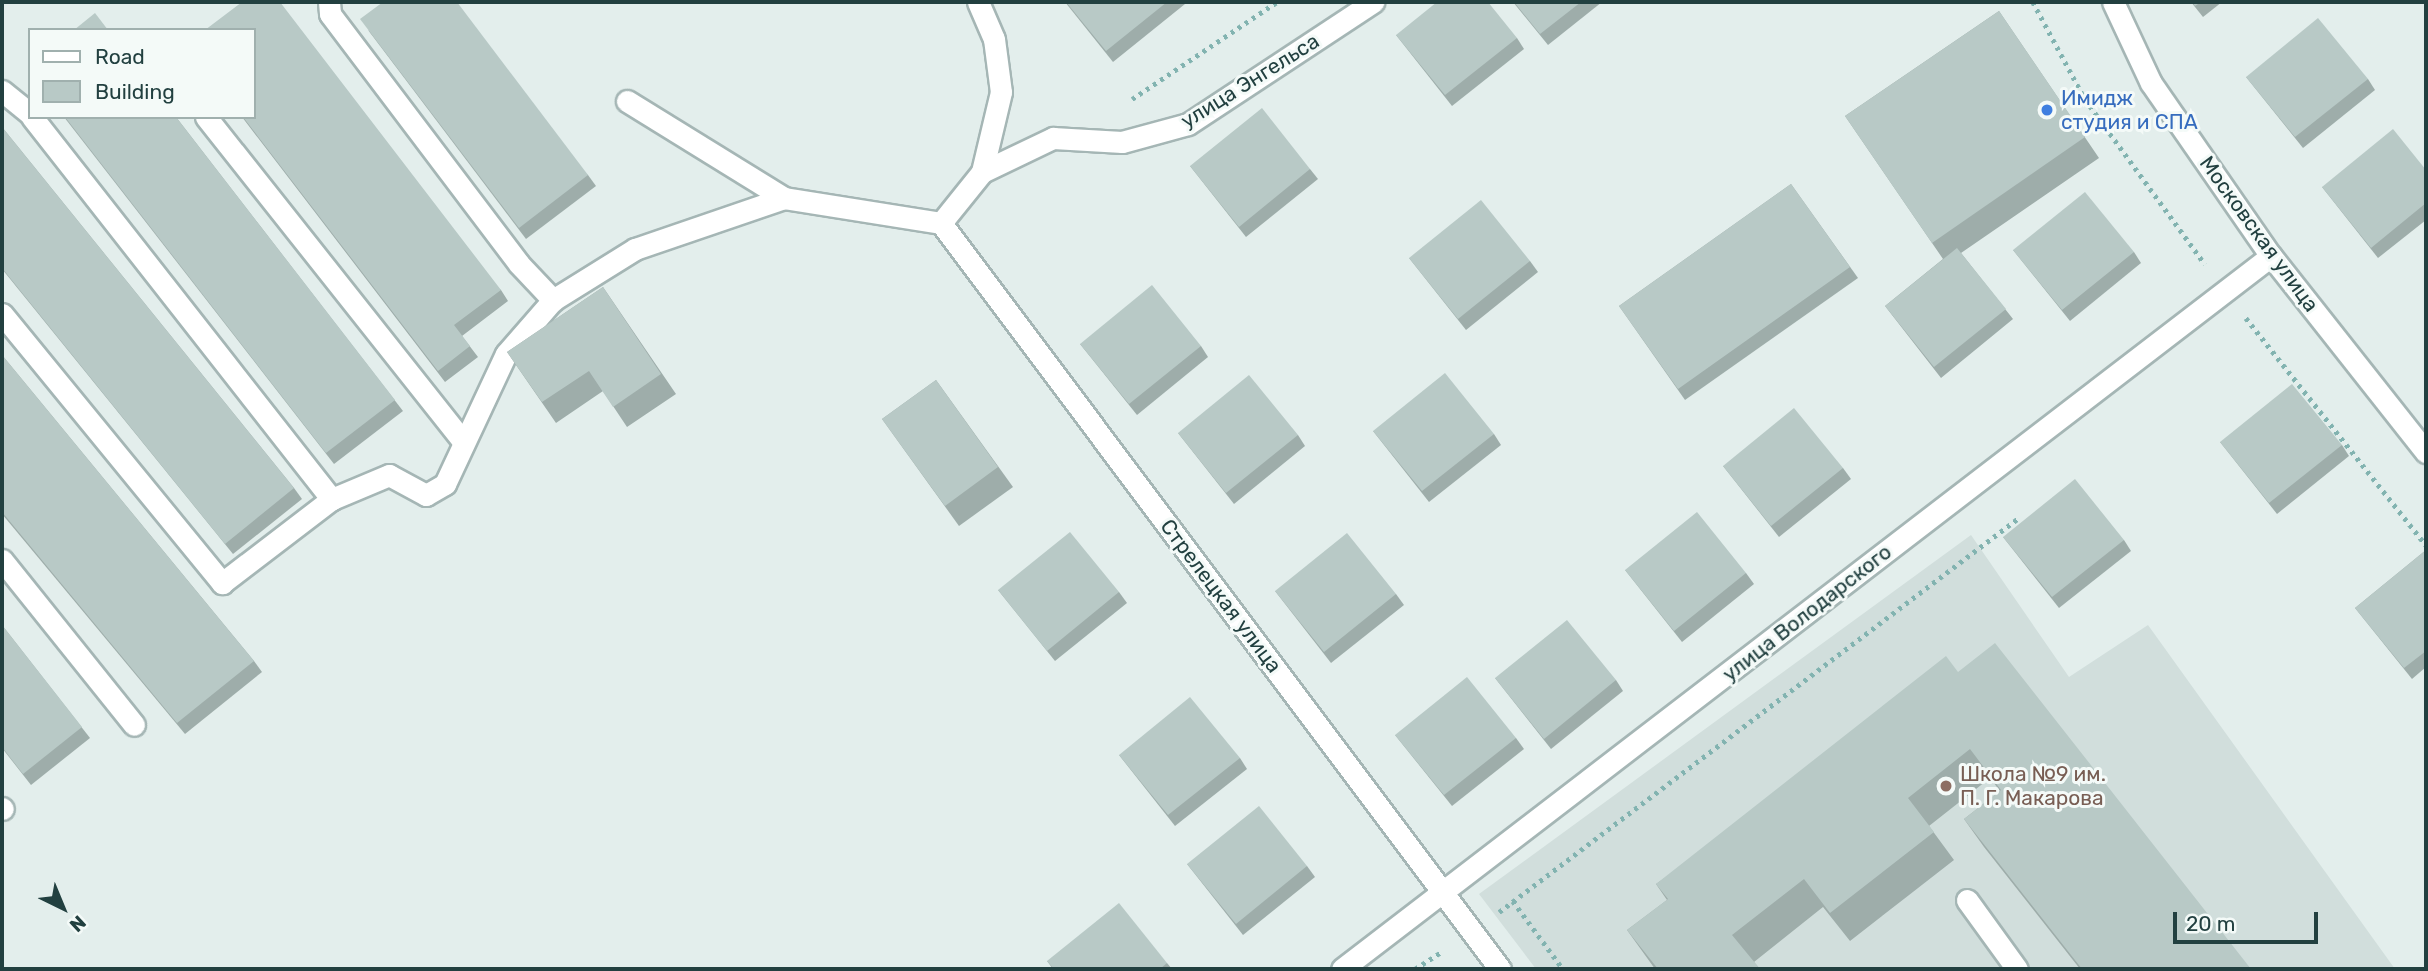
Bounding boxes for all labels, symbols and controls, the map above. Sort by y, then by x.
legend [28,28,256,119]
street label: улица Энгельса [1176,28,1324,134]
text: Road [95,44,145,69]
text: Building [95,79,175,104]
place label: Имидж студия и СПА [2061,85,2198,135]
marker: Имидж студия и СПА [2039,102,2055,118]
street label: Московская улица [2194,151,2324,317]
street label: Стрелецкая улица [1155,514,1287,678]
street label: улица Володарского [1717,539,1897,687]
place label: Школа №9 им. П. Г. Макарова [1960,761,2106,811]
marker: Школа №9 им. П. Г. Макарова [1938,778,1954,794]
north arrow [28,873,98,943]
scale bar [2176,898,2321,942]
text: N [65,911,91,937]
text: 20 m [2186,911,2235,936]

